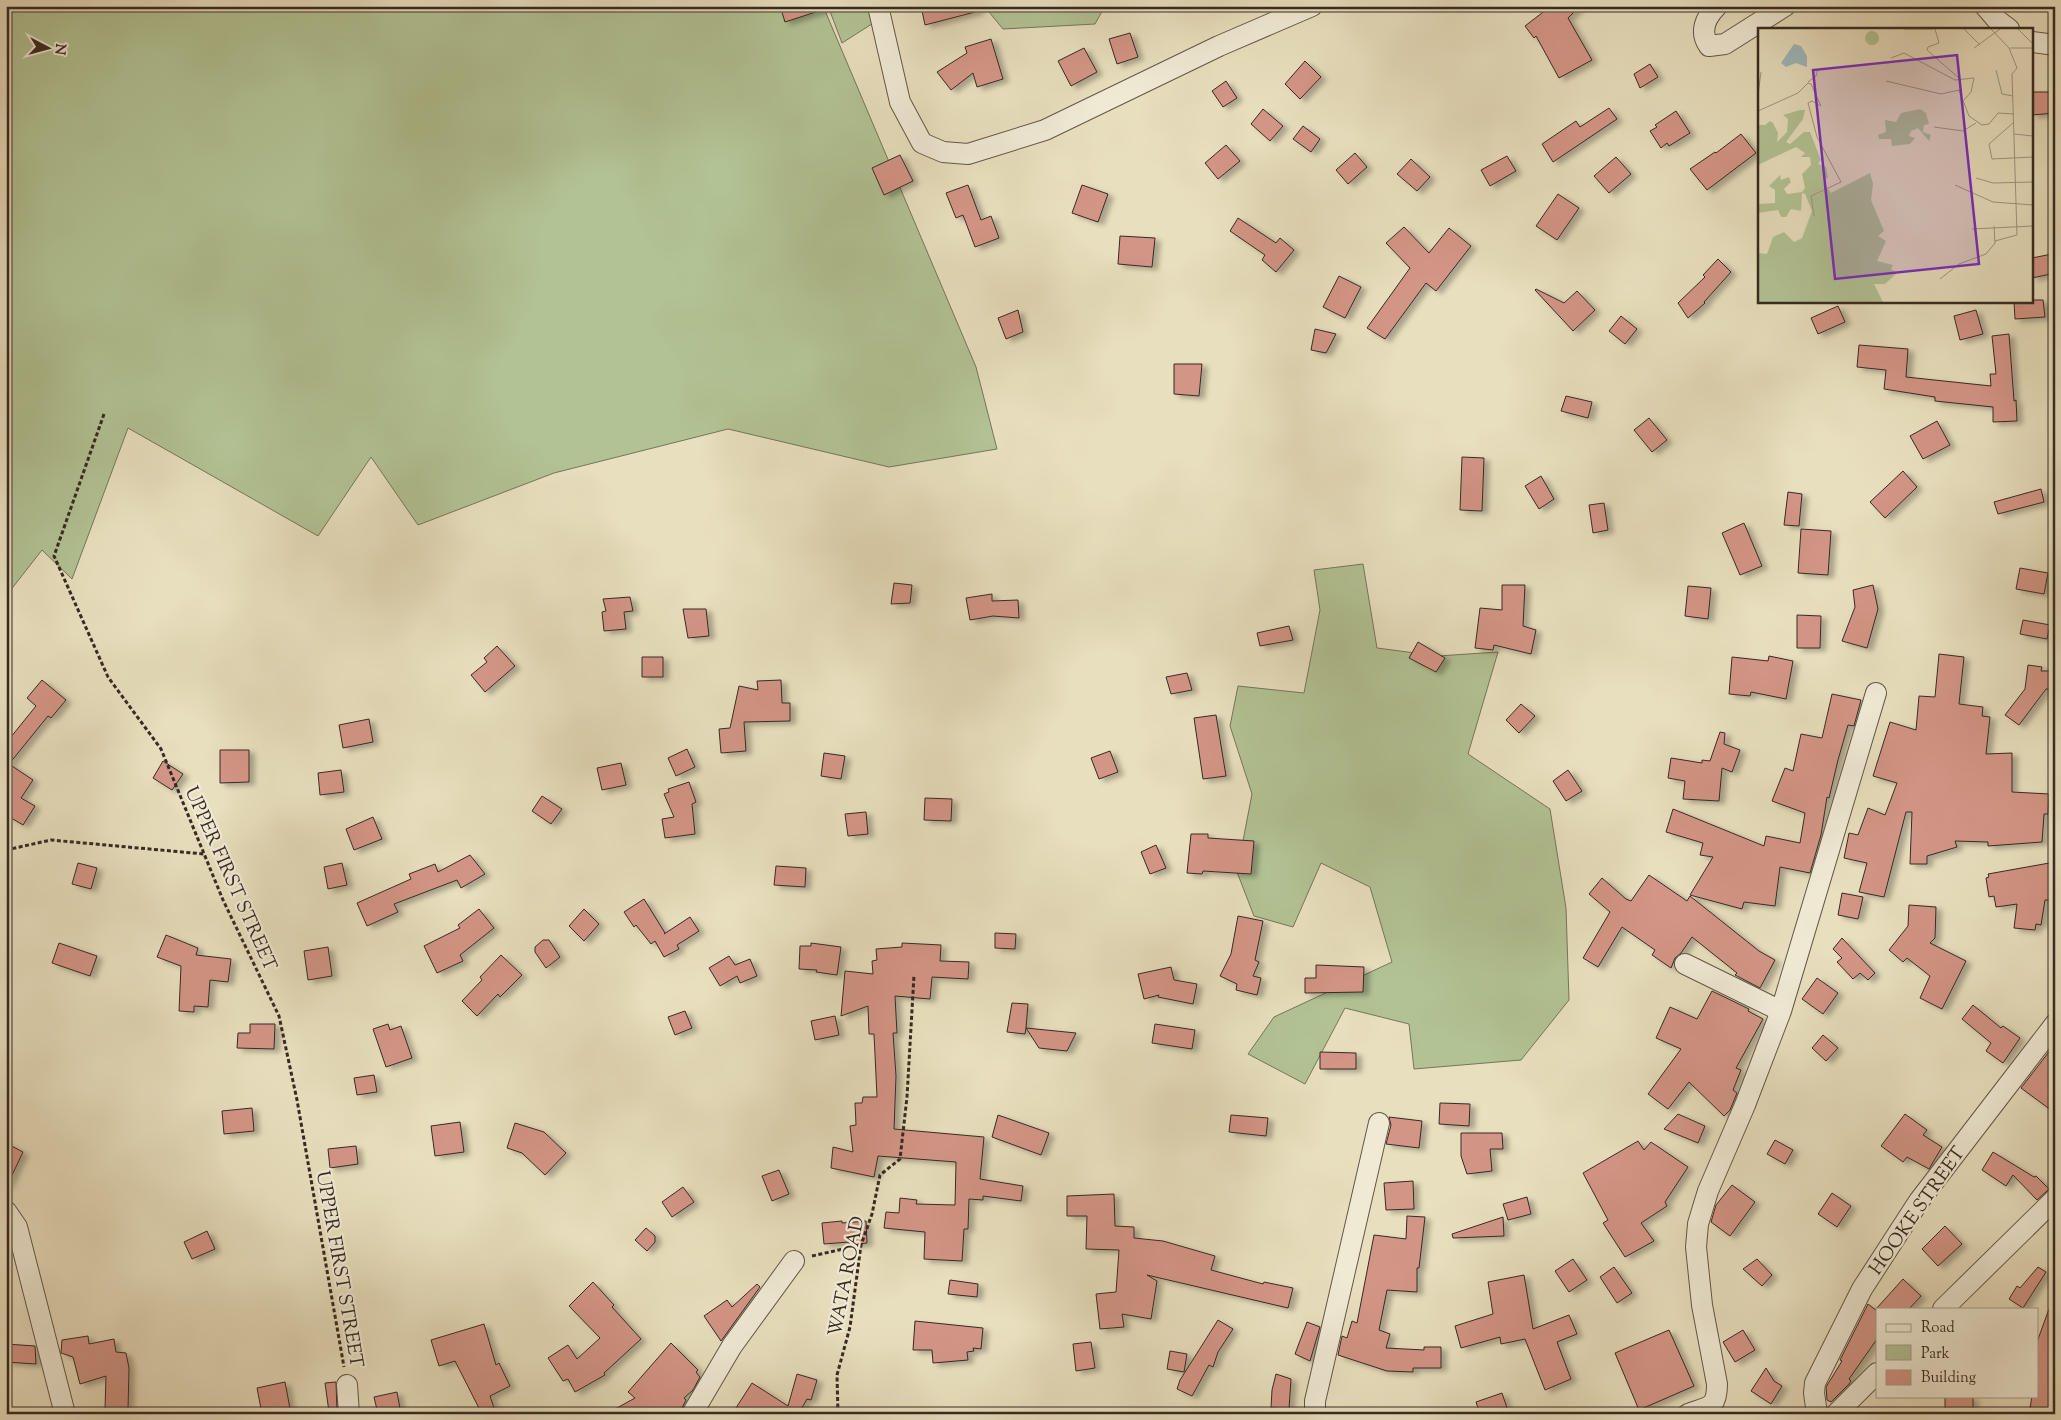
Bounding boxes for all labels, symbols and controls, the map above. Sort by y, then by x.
north arrow [22,22,72,72]
inset map [1758,28,2034,302]
text: N [48,43,69,56]
street label: UPPER FIRST STREET [177,782,283,976]
street label: HOOKE STREET [1864,1142,1973,1281]
street label: UPPER FIRST STREET [308,1169,369,1370]
street label: WATA ROAD [823,1214,872,1339]
legend [1876,1308,2038,1398]
text: Road [1921,1318,1955,1339]
text: Park [1921,1344,1950,1365]
text: Building [1921,1368,1976,1389]

